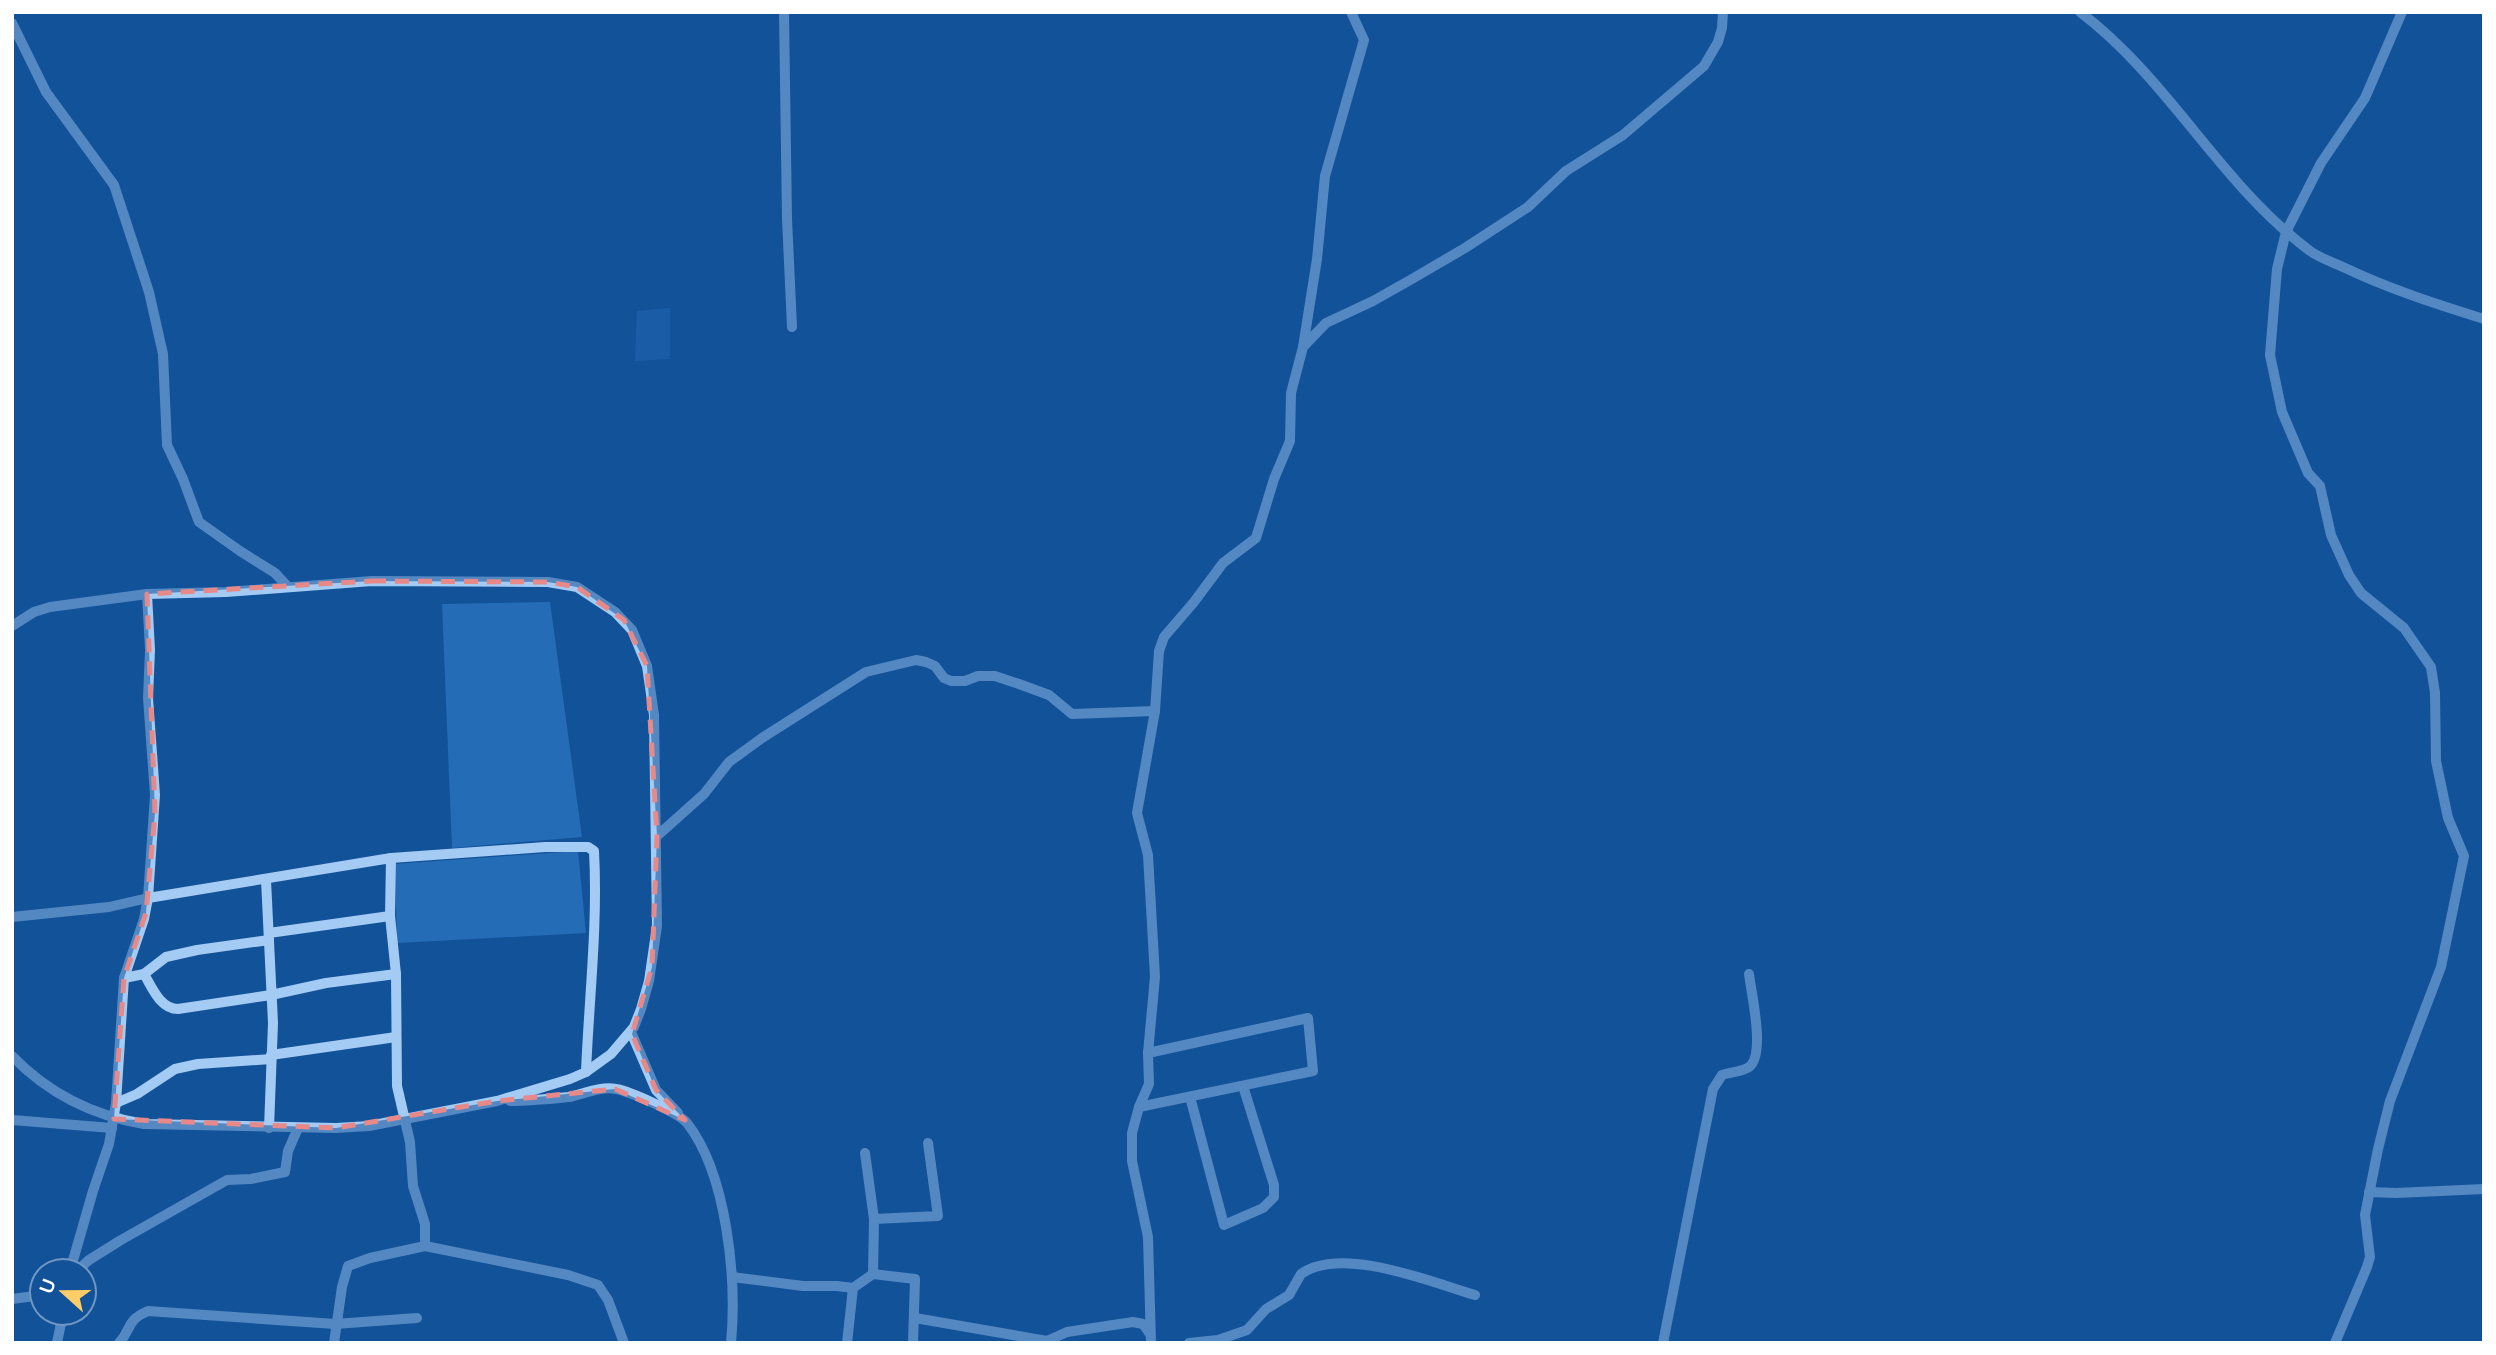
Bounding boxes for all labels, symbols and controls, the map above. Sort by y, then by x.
north arrow [28,1257,98,1327]
text: U [33,1275,63,1297]

